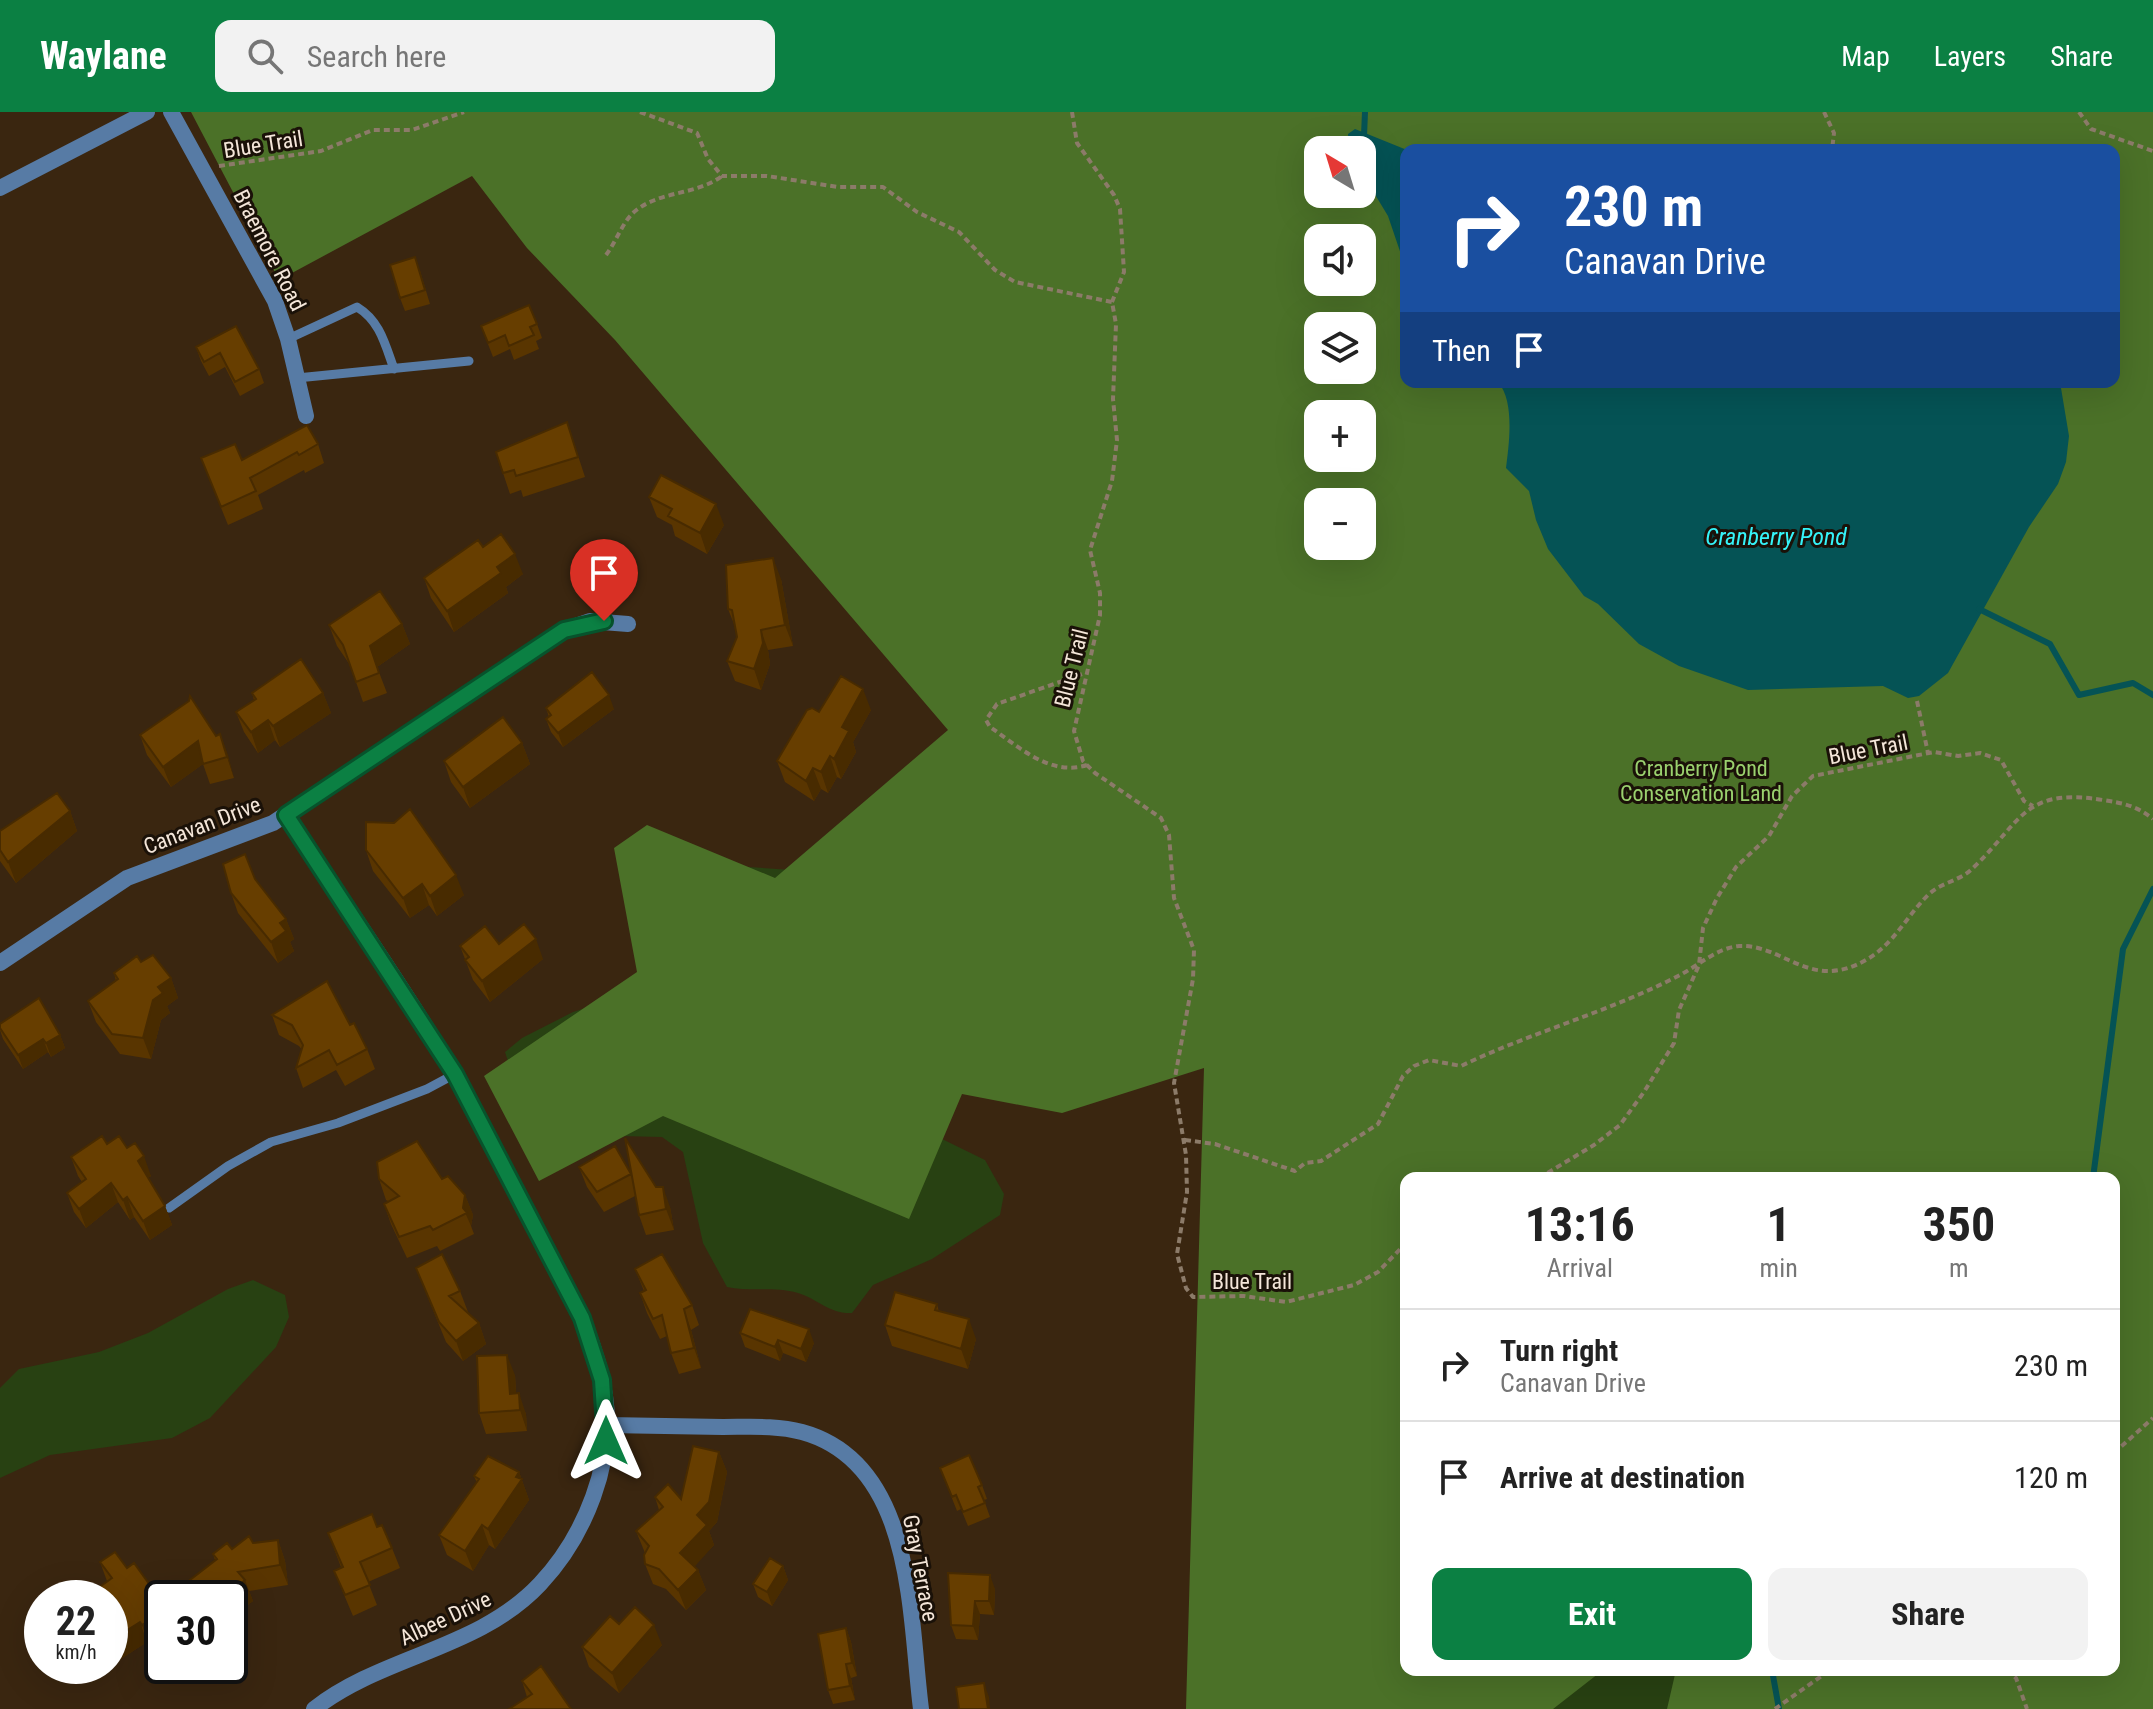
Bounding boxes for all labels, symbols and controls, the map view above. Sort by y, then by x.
search box [215,20,775,92]
text: Waylane [40,34,167,78]
icon: search [243,34,287,78]
text: Search here [307,39,446,74]
text: Map [1841,40,1890,73]
text: Layers [1934,40,2006,73]
text: Share [2050,40,2113,73]
street label: Blue Trail [222,126,305,163]
north arrow [1304,136,1376,208]
map controls [1304,136,1376,560]
text: 230 m [1564,174,1703,240]
icon: right [1432,176,1536,280]
street label: Braemore Road [228,185,311,315]
button: sound [1304,224,1376,296]
text: Canavan Drive [1564,241,1766,283]
button: layers [1304,312,1376,384]
icon: arrive [1507,328,1551,372]
text: Then [1432,333,1491,368]
button: + [1304,400,1376,472]
button: − [1304,488,1376,560]
water label: Cranberry Pond [1705,523,1847,551]
pin [570,539,638,621]
icon: arrive [582,551,626,595]
street label: Blue Trail [1050,626,1093,710]
street label: Blue Trail [1826,730,1910,769]
park label: Cranberry Pond Conservation Land [1620,756,1782,806]
street label: Canavan Drive [140,792,264,859]
text: 13:16 [1525,1196,1635,1253]
text: 1 [1767,1196,1791,1253]
text: 350 [1922,1196,1995,1253]
text: Arrival [1547,1253,1613,1283]
text: min [1760,1253,1798,1283]
text: m [1949,1253,1969,1283]
street label: Blue Trail [1212,1269,1292,1294]
text: Turn right [1500,1333,1618,1368]
icon: right [1432,1343,1476,1387]
text: 230 m [2014,1348,2088,1383]
text: Canavan Drive [1500,1368,1646,1398]
position arrow [564,1399,648,1483]
icon: arrive [1432,1455,1476,1499]
text: Arrive at destination [1500,1460,1745,1495]
text: 120 m [2014,1460,2088,1495]
street label: Gray Terrace [898,1513,943,1624]
button: Exit [1432,1568,1752,1660]
button: Share [1768,1568,2088,1660]
speed limit sign: 30 [144,1580,248,1684]
street label: Albee Drive [395,1586,495,1651]
text: 22 [56,1598,96,1645]
text: km/h [55,1640,97,1664]

